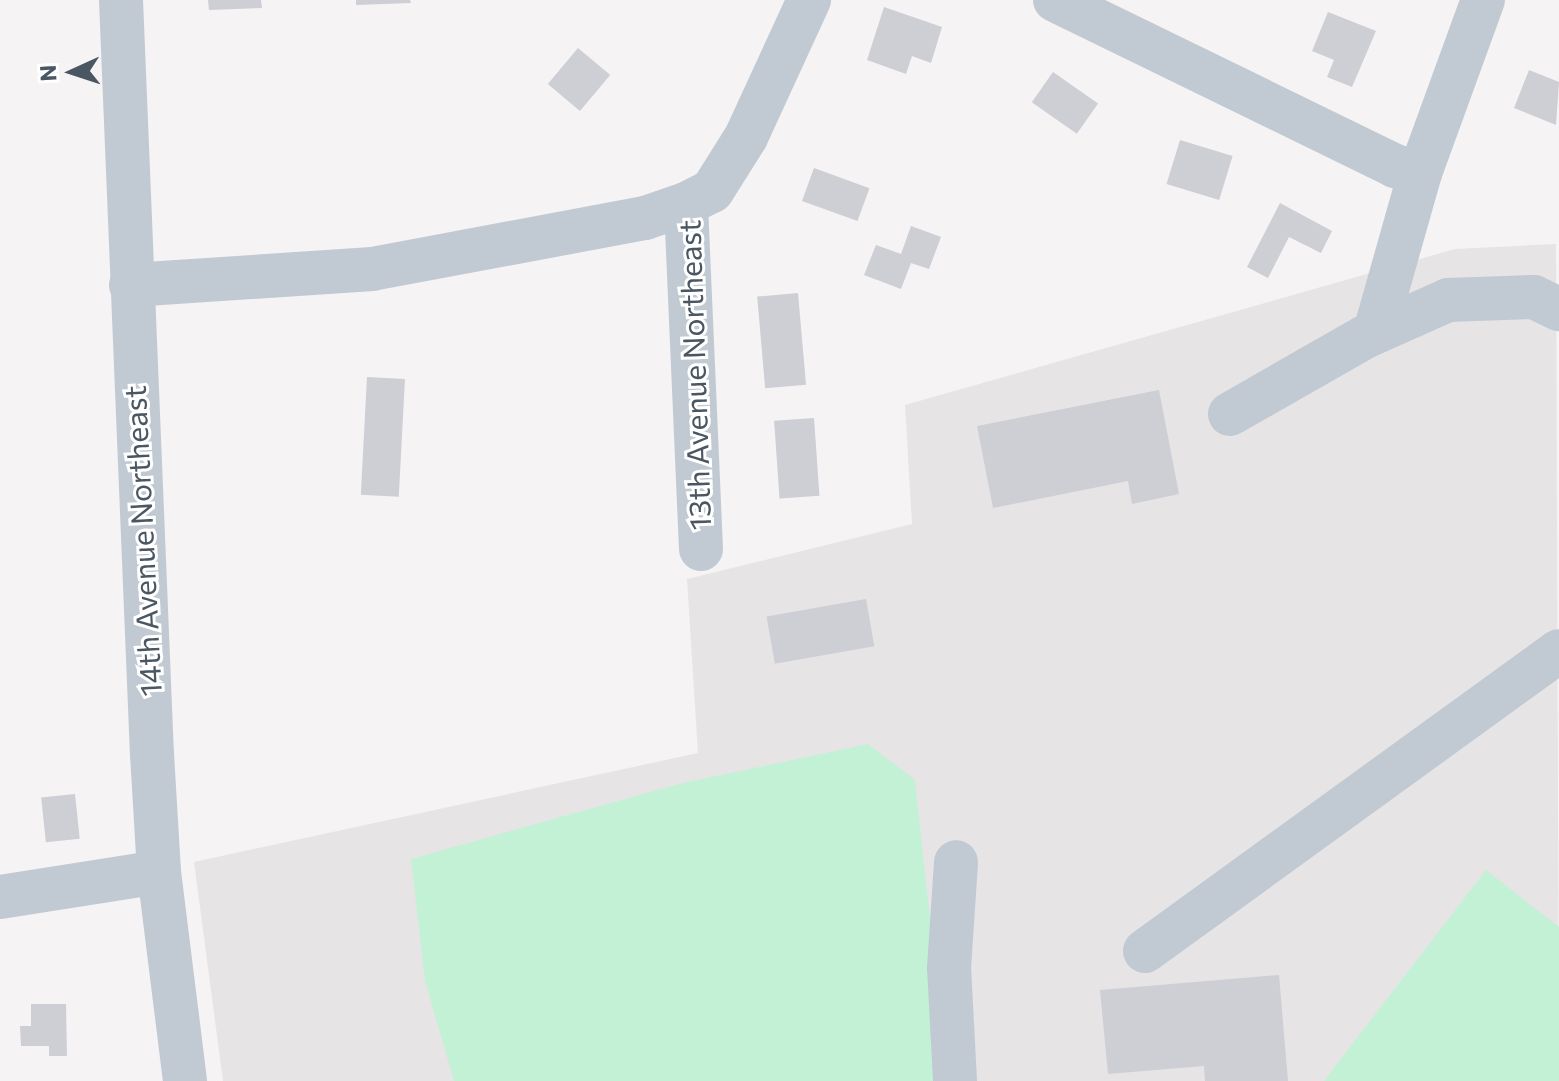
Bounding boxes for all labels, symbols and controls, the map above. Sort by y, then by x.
north arrow [32,32,112,112]
text: N [34,64,61,82]
street label: 13th Avenue Northeast [671,219,717,531]
street label: 14th Avenue Northeast [116,385,168,697]

